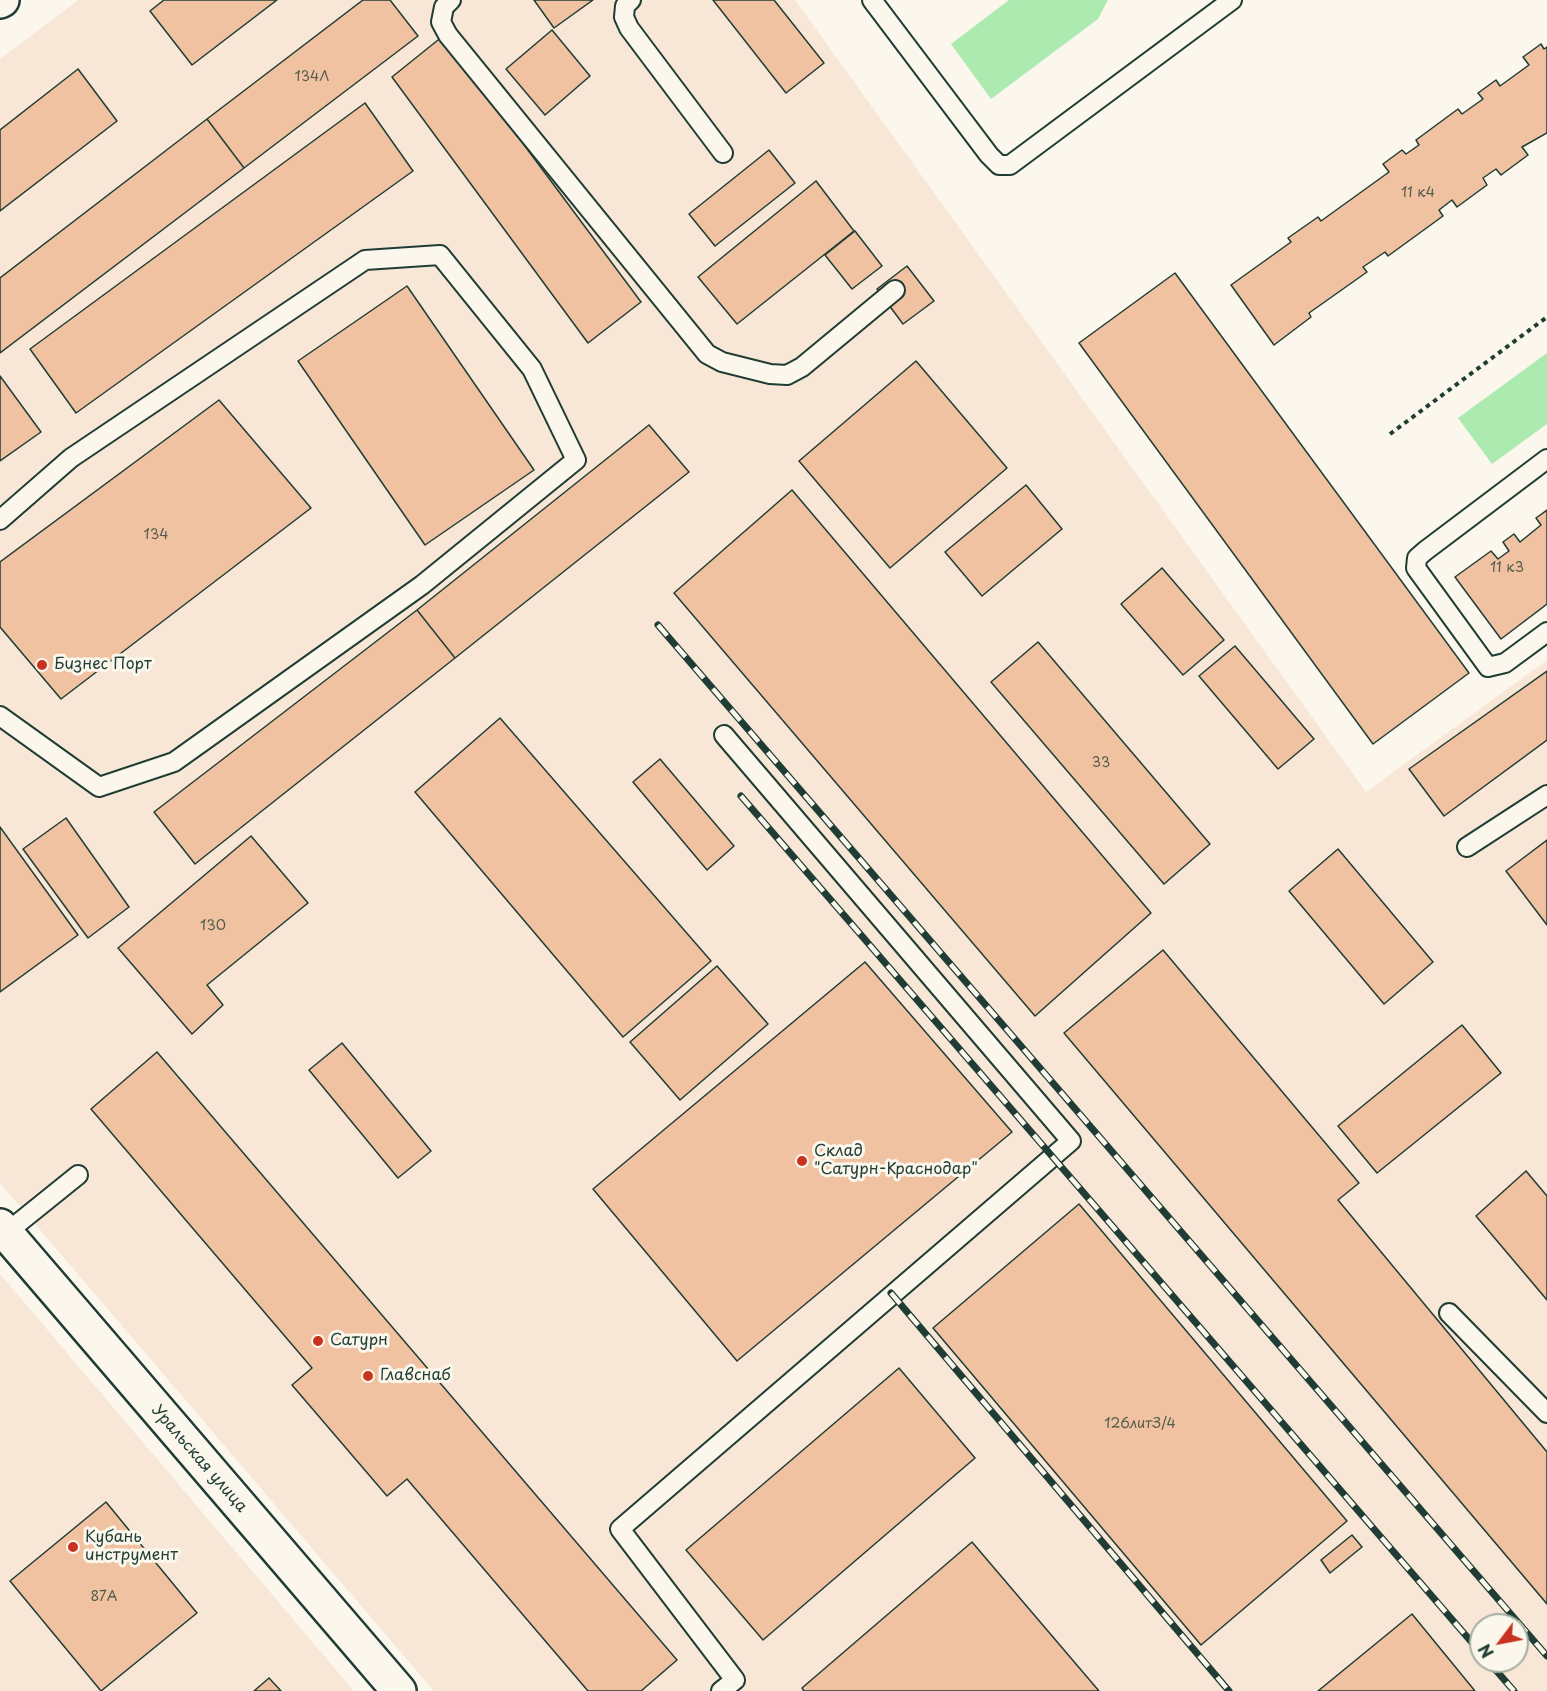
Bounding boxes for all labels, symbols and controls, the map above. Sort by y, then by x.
house number: 134Л [295,69,329,85]
house number: 11 к4 [1401,185,1435,201]
house number: 134 [144,527,168,543]
house number: 11 к3 [1490,560,1524,576]
place label: Бизнес Порт [54,655,152,675]
marker: Бизнес Порт [35,658,49,672]
house number: 33 [1092,755,1110,771]
house number: 130 [200,918,226,934]
place label: Склад "Сатурн-Краснодар" [814,1142,978,1180]
marker: Склад "Сатурн-Краснодар" [795,1154,809,1168]
place label: Сатурн [330,1331,388,1351]
marker: Сатурн [311,1334,325,1348]
place label: Главснаб [380,1366,451,1386]
marker: Главснаб [361,1369,375,1383]
street label: Уральская улица [147,1401,251,1517]
house number: 126литЗ/4 [1104,1416,1176,1432]
place label: Кубань инструмент [85,1528,178,1566]
marker: Кубань инструмент [66,1540,80,1554]
house number: 87А [91,1589,117,1605]
north arrow [1469,1613,1529,1673]
text: N [1472,1640,1499,1663]

